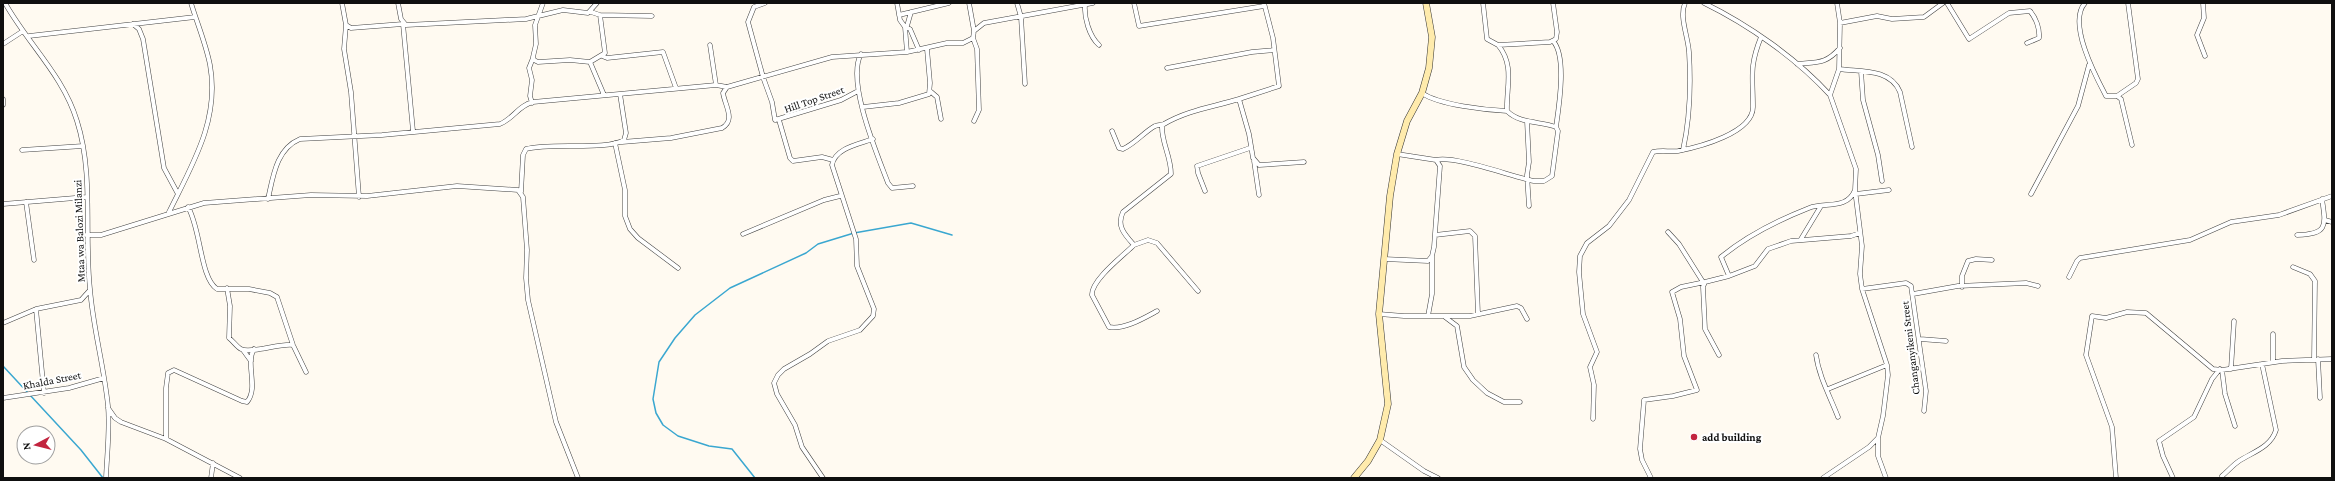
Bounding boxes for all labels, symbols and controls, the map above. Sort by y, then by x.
street label: Hill Top Street [782,83,846,116]
street label: Mtaa wa Balozi Milanzi [71,179,87,282]
street label: Changanyikeni Street [1898,300,1923,396]
street label: Khalda Street [22,368,82,392]
north arrow [16,425,56,465]
place label: add building [1702,431,1762,443]
marker: add building [1689,432,1699,442]
text: N [20,441,32,451]

